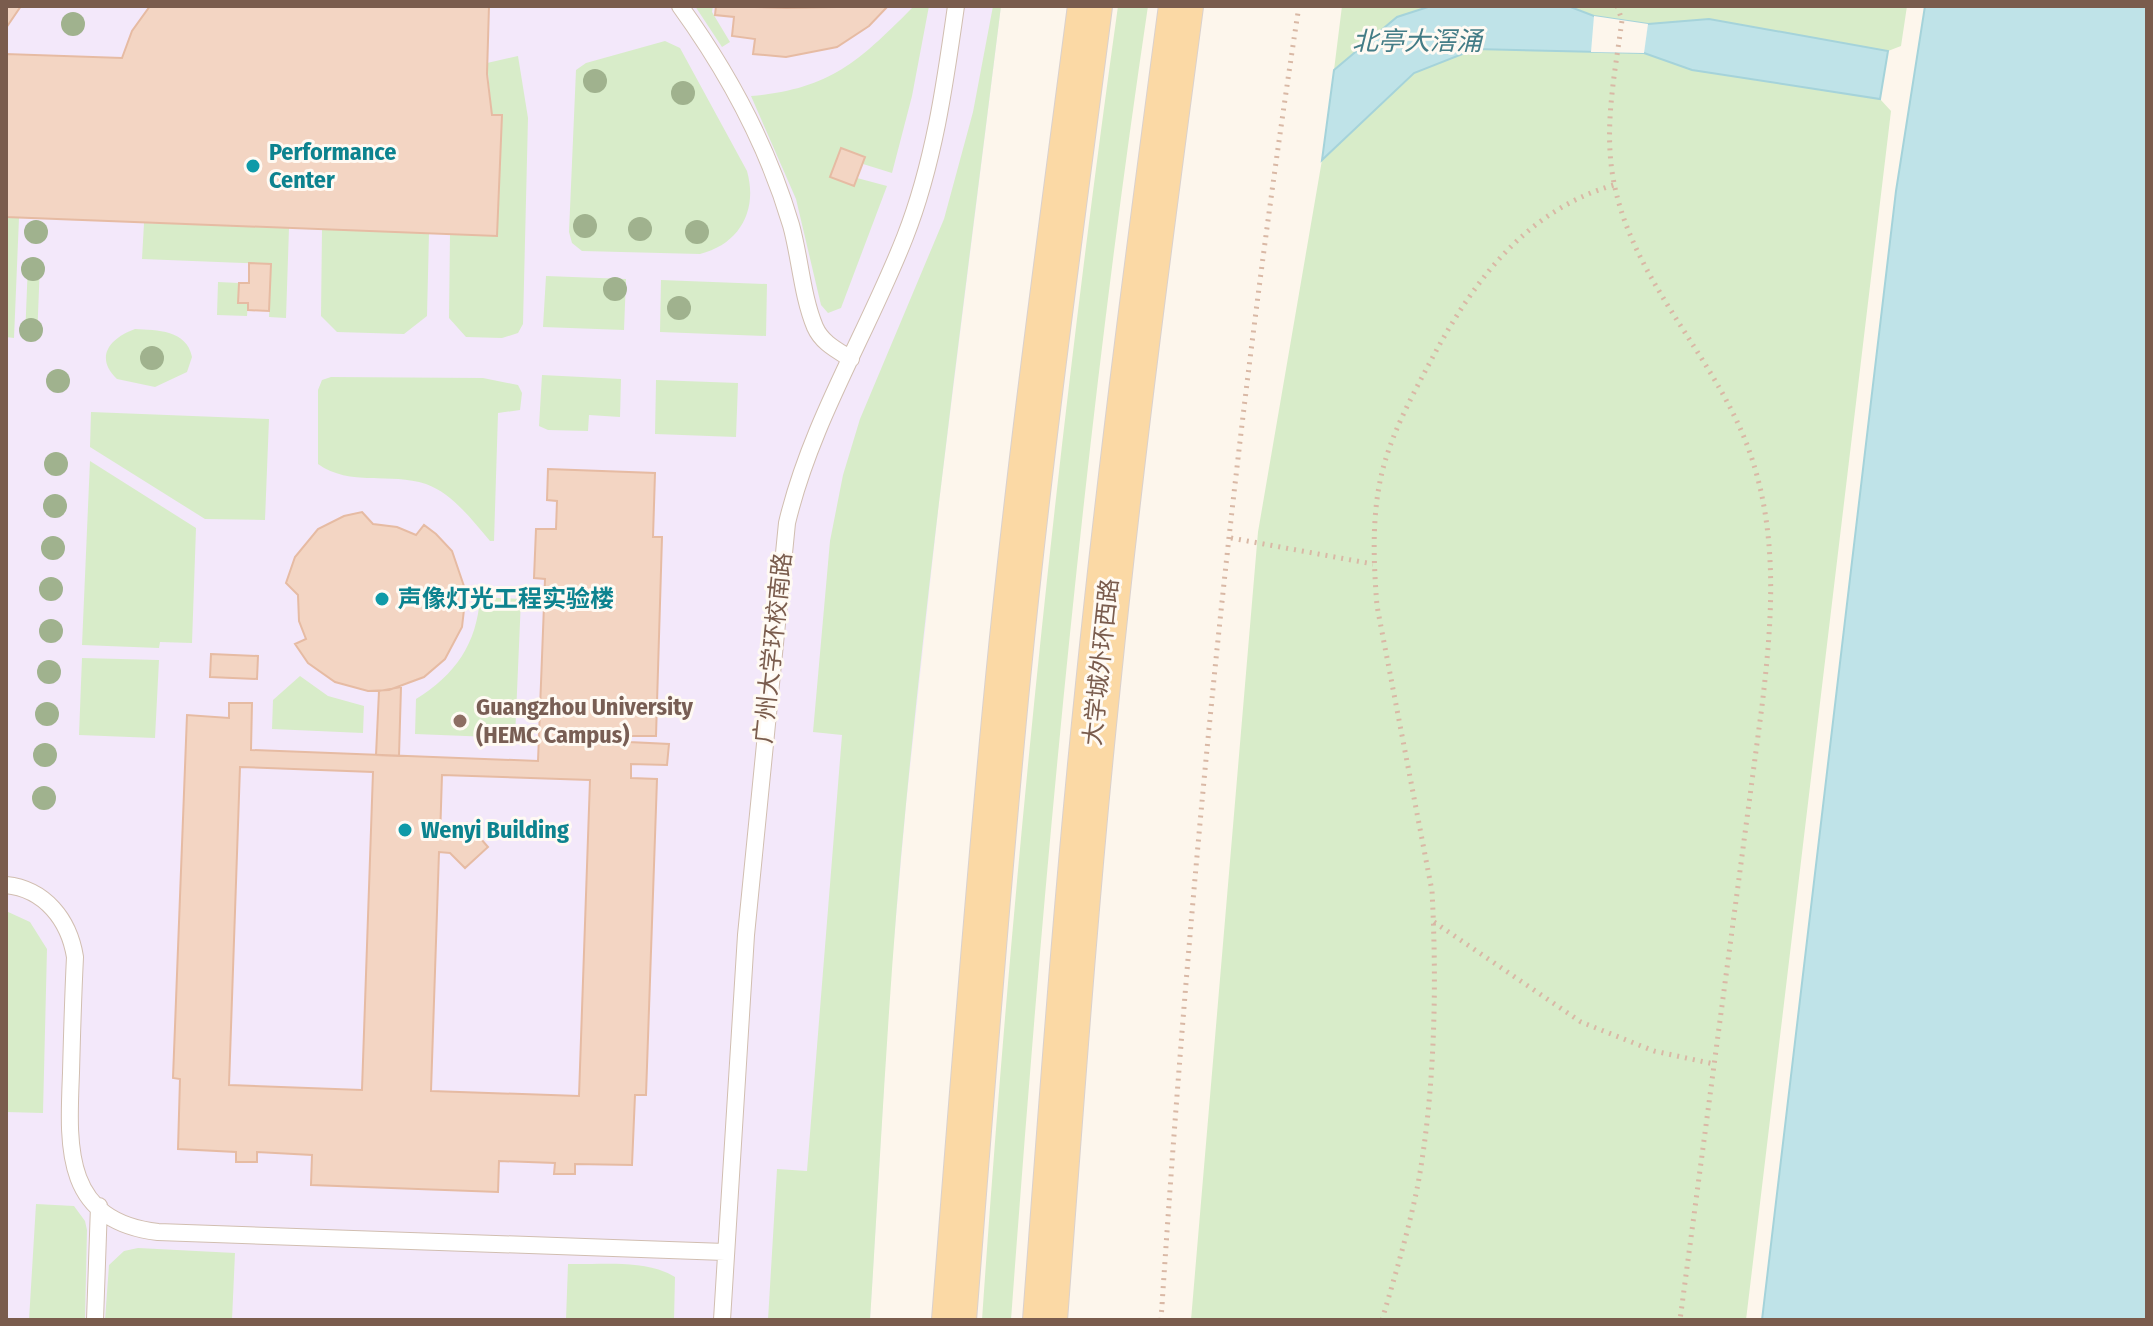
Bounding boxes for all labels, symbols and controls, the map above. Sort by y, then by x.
water label: 北亭大滘涌 [1352,26,1485,57]
place label: Performance Center [269,138,397,194]
marker: Performance Center [244,157,262,175]
street label: 广州大学环校南路 [749,551,797,745]
street label: 大学城外环西路 [1078,577,1124,747]
place label: 声像灯光工程实验楼 [398,585,614,613]
marker: 声像灯光工程实验楼 [373,590,391,608]
place label: Guangzhou University (HEMC Campus) [476,693,694,749]
marker: Guangzhou University (HEMC Campus) [451,712,469,730]
place label: Wenyi Building [421,816,569,844]
marker: Wenyi Building [396,821,414,839]

